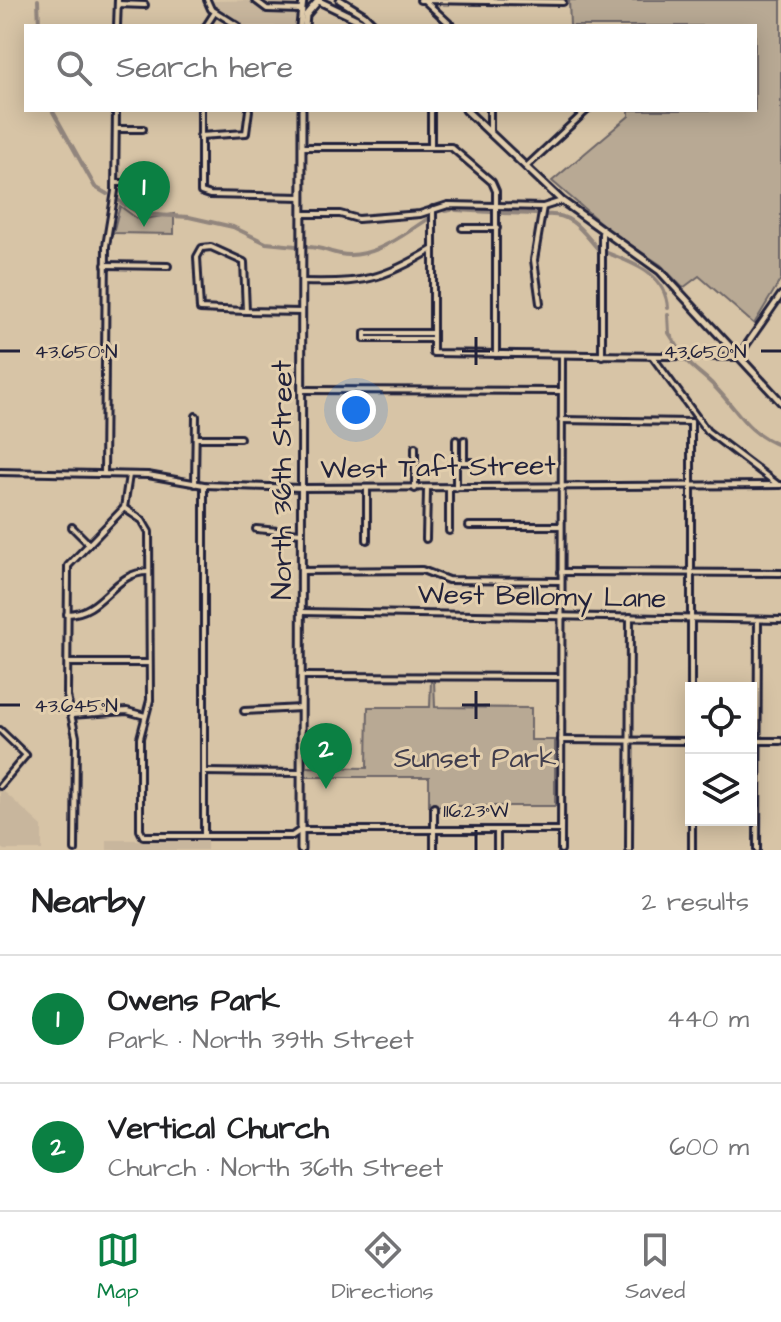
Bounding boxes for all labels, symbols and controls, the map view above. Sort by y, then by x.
search box [24,24,757,112]
icon: search [52,46,96,90]
text: Search here [116,47,293,89]
pin: 1 [118,161,170,227]
text: 43.650°N [35,338,117,366]
text: 43.650°N [664,338,746,366]
street label: North 36th Street [263,359,302,600]
your location [336,390,376,430]
street label: West Taft Street [320,446,557,489]
street label: West Bellomy Lane [417,575,667,620]
map controls [685,682,757,826]
button: locate [685,682,757,754]
text: 43.645°N [34,692,118,720]
pin: 2 [300,723,352,789]
park label: Sunset Park [394,739,556,778]
button: layers [685,754,757,826]
text: 116.23°W [443,797,509,825]
text: Nearby [32,878,146,926]
text: 2 results [641,884,749,920]
text: Owens Park [108,980,280,1022]
text: 1 [56,1001,60,1037]
text: 440 m [667,1001,749,1037]
text: Park · North 39th Street [108,1022,414,1058]
text: Vertical Church [108,1108,329,1150]
text: 2 [51,1129,65,1165]
text: 600 m [669,1129,749,1165]
text: Church · North 36th Street [108,1150,443,1186]
tab: Map [96,1228,140,1307]
tab: Directions [331,1228,434,1307]
tab: Saved [625,1228,685,1307]

